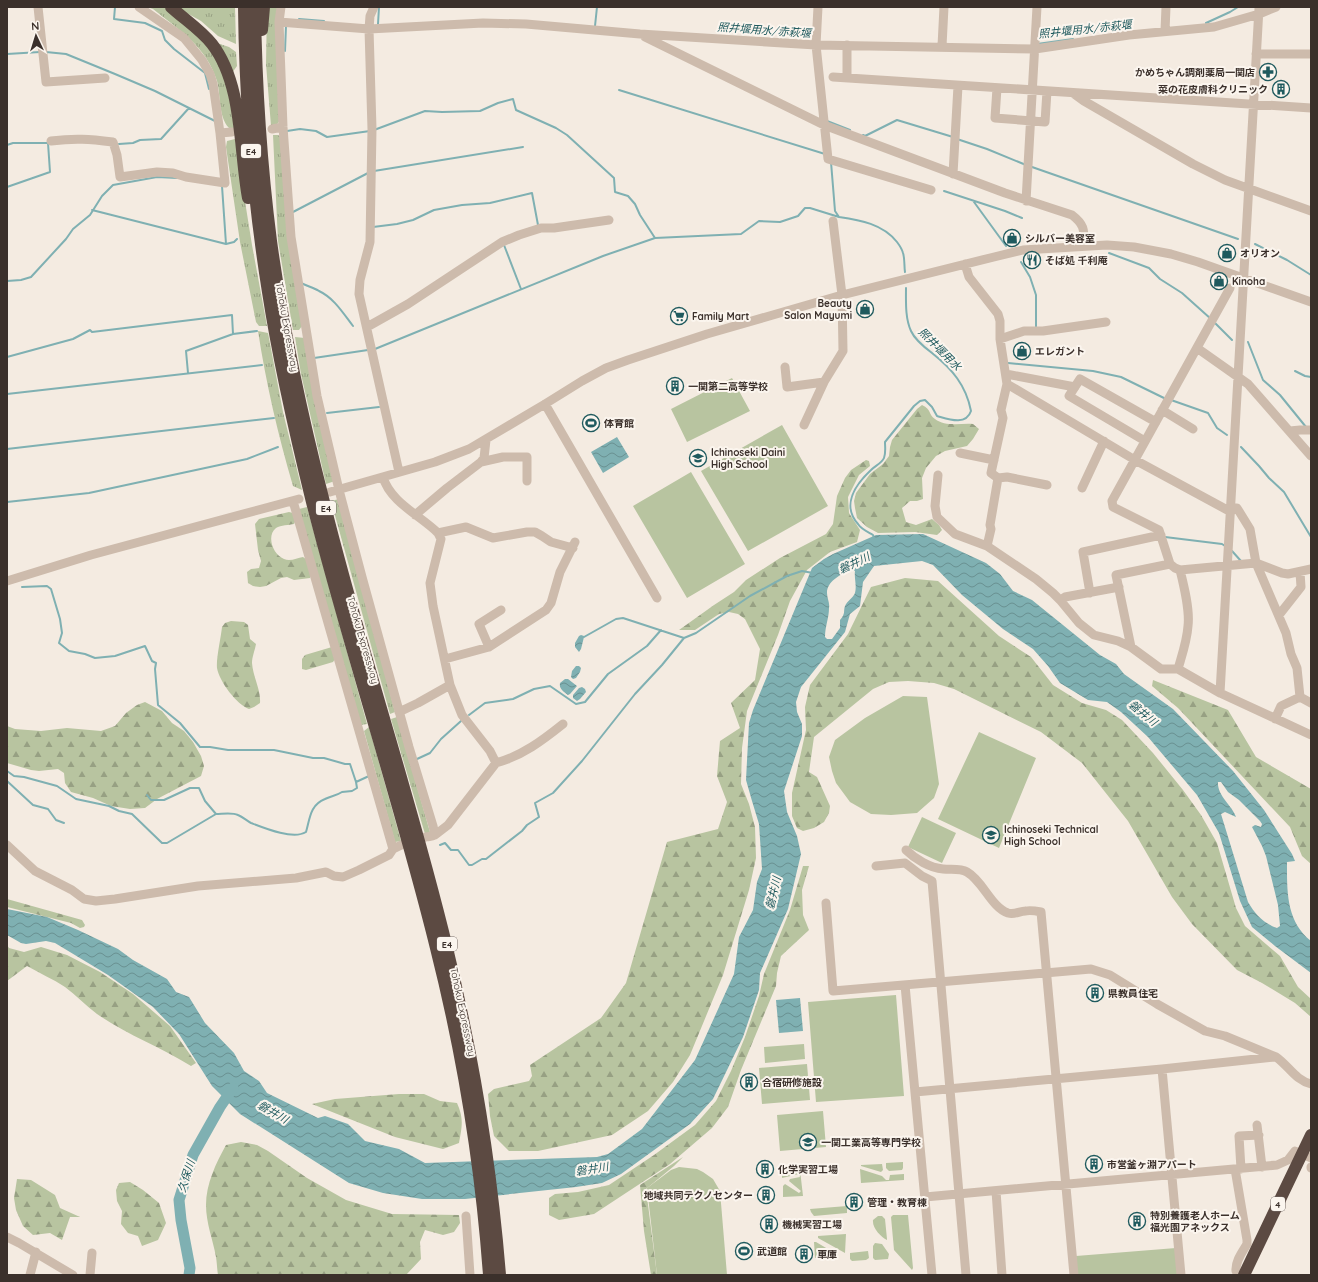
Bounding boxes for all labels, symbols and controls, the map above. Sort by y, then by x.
north arrow [16,16,56,56]
water label: 照井堰用水/赤萩堰 [1038,17,1134,41]
text: N [31,19,40,33]
water label: 照井堰用水/赤萩堰 [717,20,813,40]
pharmacy icon: かめちゃん調剤薬局一関店 [1258,62,1278,82]
place label: かめちゃん調剤薬局一関店 [1135,66,1255,79]
building icon: 菜の花皮膚科クリニック [1271,79,1291,99]
place label: 菜の花皮膚科クリニック [1158,83,1268,96]
road number: E4 [241,144,261,158]
shop icon: シルバー美容室 [1002,228,1022,248]
place label: シルバー美容室 [1025,232,1095,245]
shop icon: オリオン [1217,243,1237,263]
place label: オリオン [1240,247,1280,260]
restaurant icon: そば処 千利庵 [1022,250,1042,270]
place label: そば処 千利庵 [1045,254,1108,267]
shop icon: Kinoha [1209,271,1229,291]
place label: Kinoha [1232,275,1265,288]
street label: Tohoku Expressway [273,281,301,373]
place label: Beauty Salon Mayumi [784,297,852,322]
shop icon: Beauty Salon Mayumi [855,299,875,319]
supermarket icon: Family Mart [669,306,689,326]
place label: Family Mart [692,310,749,323]
water label: 照井堰用水 [916,325,965,374]
shop icon: エレガント [1012,341,1032,361]
place label: エレガント [1035,345,1085,358]
building icon: 一関第二高等学校 [665,376,685,396]
place label: 一関第二高等学校 [688,380,768,393]
sports icon: 体育館 [581,413,601,433]
place label: 体育館 [603,417,634,430]
place label: Ichinoseki Daini High School [711,446,785,471]
school or university icon: Ichinoseki Daini High School [688,448,708,468]
road number: E4 [316,501,336,515]
water label: 磐井川 [836,549,873,577]
street label: Tohoku Expressway [344,595,382,685]
water label: 磐井川 [1126,697,1161,729]
place label: Ichinoseki Technical High School [1004,823,1098,848]
school or university icon: Ichinoseki Technical High School [981,825,1001,845]
water label: 磐井川 [762,874,784,911]
road number: E4 [437,937,457,951]
street label: Tohoku Expressway [447,966,479,1058]
building icon: 県教員住宅 [1085,983,1105,1003]
place label: 県教員住宅 [1108,987,1158,1000]
building icon: 合宿研修施設 [739,1072,759,1092]
place label: 合宿研修施設 [762,1076,822,1089]
water label: 磐井川 [255,1098,292,1127]
school or university icon: 一関工業高等専門学校 [798,1132,818,1152]
place label: 一関工業高等専門学校 [821,1136,921,1149]
building icon: 市営釜ヶ淵アパート [1084,1154,1104,1174]
water label: 久保川 [174,1157,198,1194]
place label: 市営釜ヶ淵アパート [1107,1158,1197,1171]
water label: 磐井川 [575,1159,610,1178]
building icon: 化学実習工場 [755,1159,775,1179]
place label: 化学実習工場 [778,1163,838,1176]
building icon: 地域共同テクノセンター [756,1185,776,1205]
place label: 地域共同テクノセンター [644,1189,753,1202]
building icon: 管理・教育棟 [844,1192,864,1212]
place label: 管理・教育棟 [867,1196,927,1209]
road number: 4 [1271,1197,1285,1211]
place label: 特別養護老人ホーム 福光園アネックス [1150,1209,1240,1234]
building icon: 特別養護老人ホーム 福光園アネックス [1127,1211,1147,1231]
building icon: 機械実習工場 [759,1214,779,1234]
place label: 機械実習工場 [782,1218,842,1231]
sports icon: 武道館 [734,1241,754,1261]
building icon: 車庫 [794,1244,814,1264]
place label: 武道館 [757,1245,787,1258]
place label: 車庫 [817,1248,837,1261]

